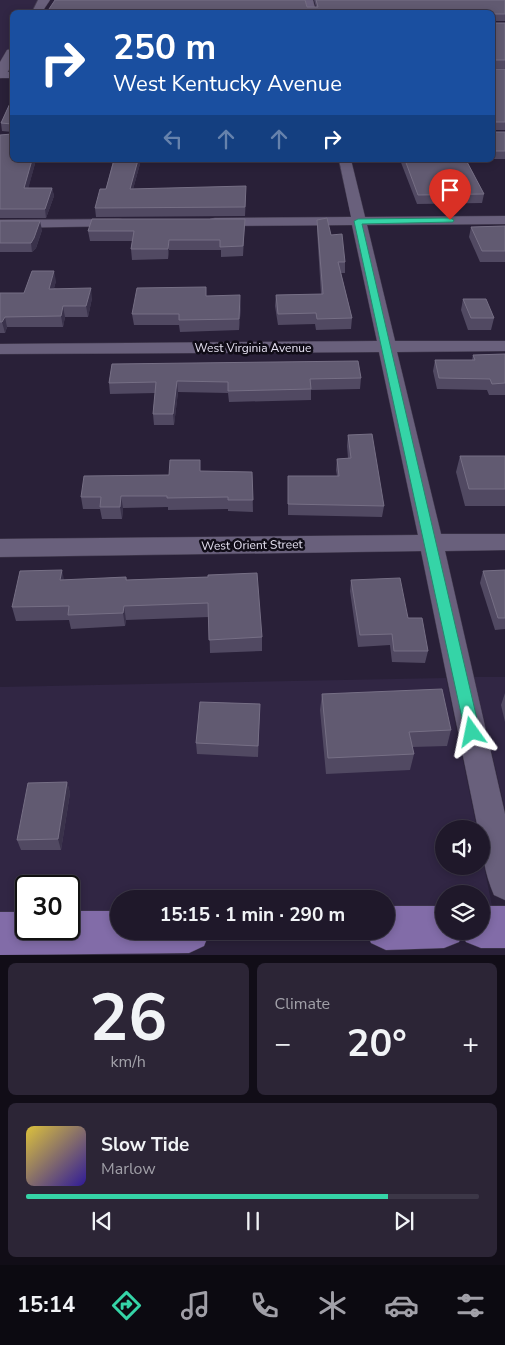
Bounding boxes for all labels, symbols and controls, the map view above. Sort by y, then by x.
text: 250 m [113,24,216,71]
icon: right [30,30,95,95]
text: West Kentucky Avenue [113,69,342,99]
icon: left [159,125,187,153]
icon: ahead [212,125,240,153]
icon: ahead [265,125,293,153]
icon: right [318,125,346,153]
pin [429,169,471,220]
icon: arrive [436,176,464,204]
street label: West Virginia Avenue [195,340,311,356]
street label: West Orient Street [201,536,304,554]
position arrow [445,705,497,757]
map controls [435,820,490,940]
button: sound [435,820,490,875]
speed limit sign: 30 [15,875,80,940]
button: layers [435,885,490,940]
text: 15:15 · 1 min · 290 m [160,902,345,928]
text: 26 [89,974,167,1063]
text: Climate [275,993,330,1015]
text: 20° [347,1018,407,1069]
text: − [275,1025,291,1063]
text: + [462,1025,479,1063]
text: km/h [111,1051,146,1073]
text: Slow Tide [101,1132,189,1158]
text: Marlow [101,1158,156,1180]
icon: previous [88,1207,116,1235]
icon: pause [239,1207,267,1235]
icon: next [390,1207,418,1235]
icon: directions [109,1288,144,1323]
icon: music [178,1288,213,1323]
icon: phone [247,1288,282,1323]
icon: climate [315,1288,350,1323]
icon: car [384,1288,419,1323]
icon: filters [453,1288,488,1323]
text: 15:14 [17,1290,75,1320]

